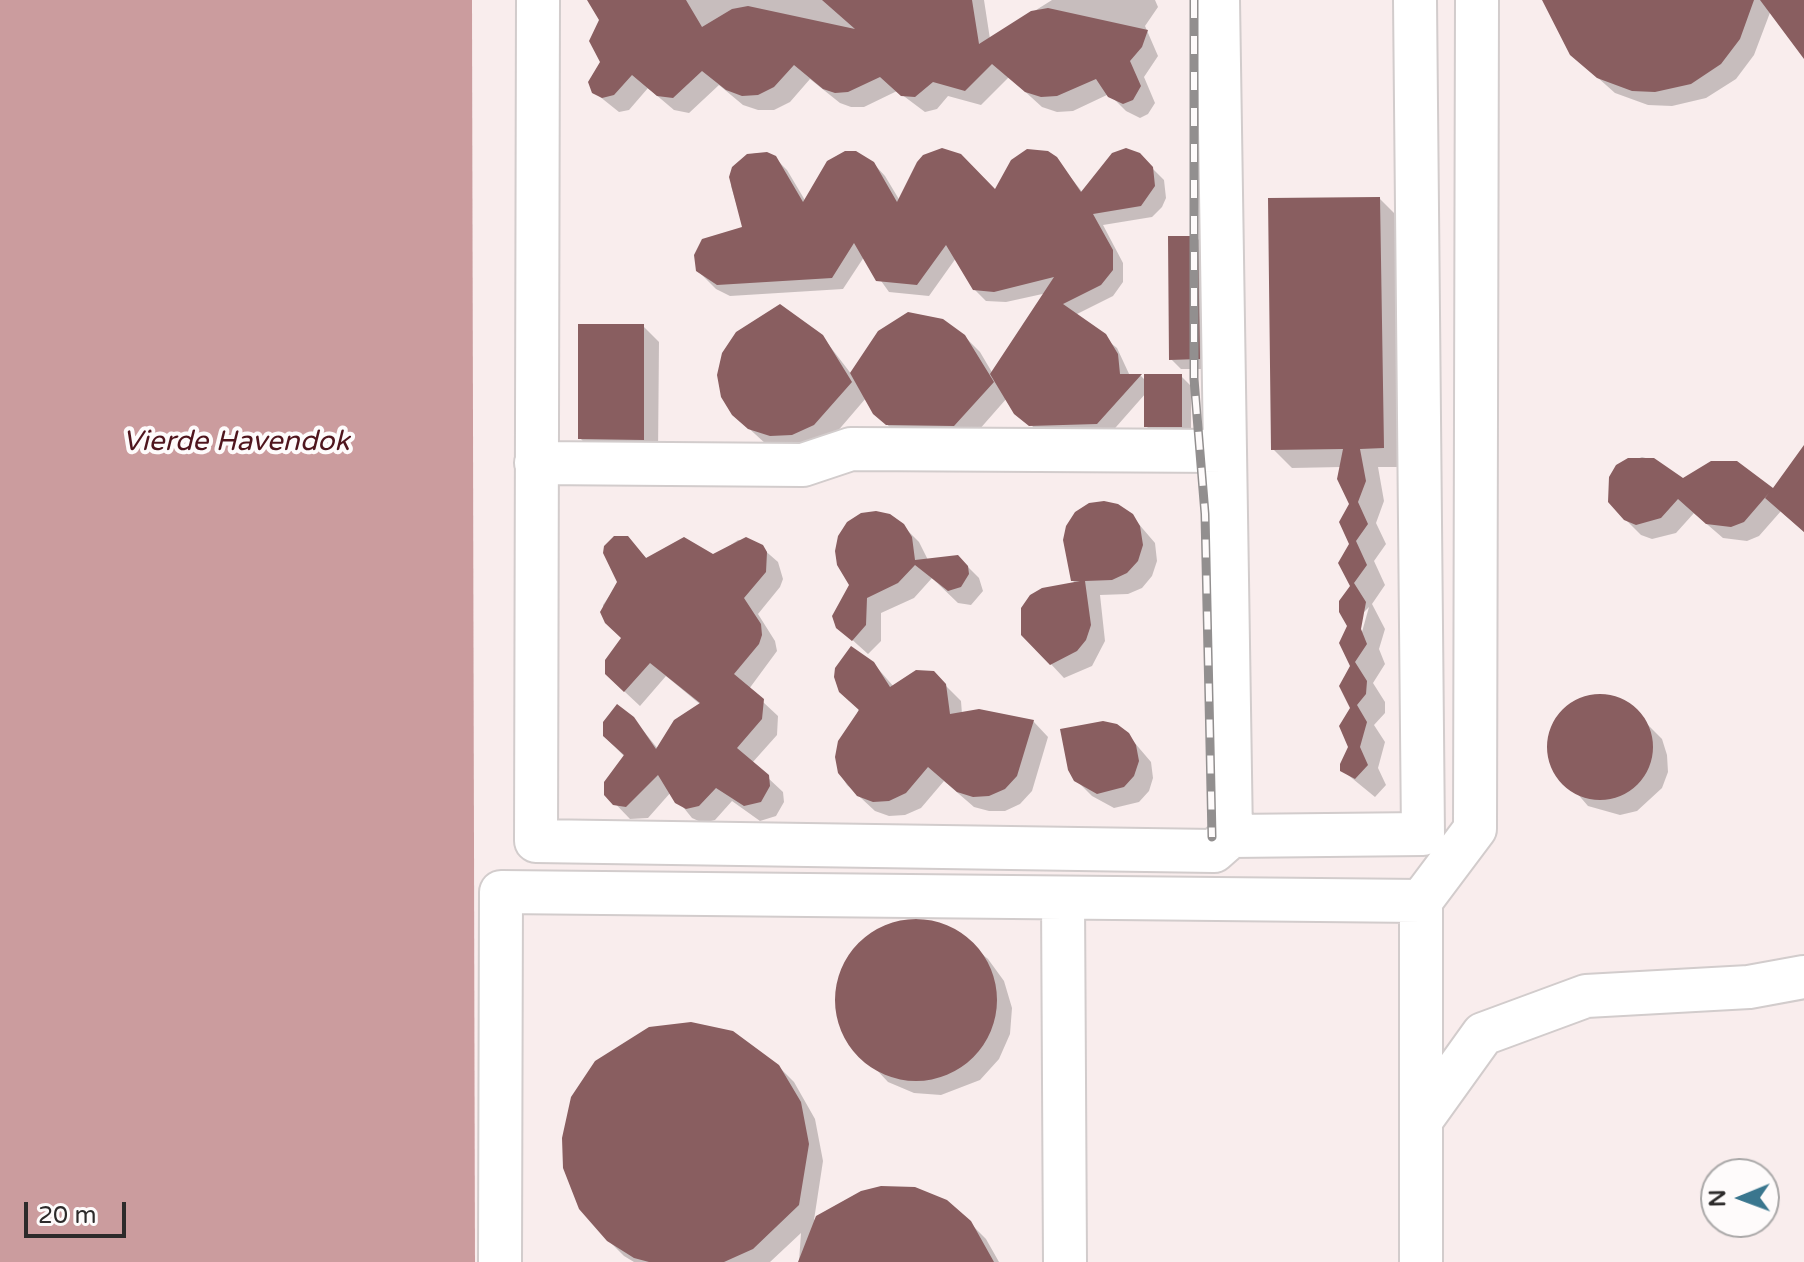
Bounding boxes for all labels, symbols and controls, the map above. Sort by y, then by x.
water label: Vierde Havendok [122,426,350,460]
north arrow [1700,1158,1780,1238]
scale bar [28,1186,130,1236]
text: N [1705,1189,1731,1207]
text: 20 m [38,1201,96,1230]

